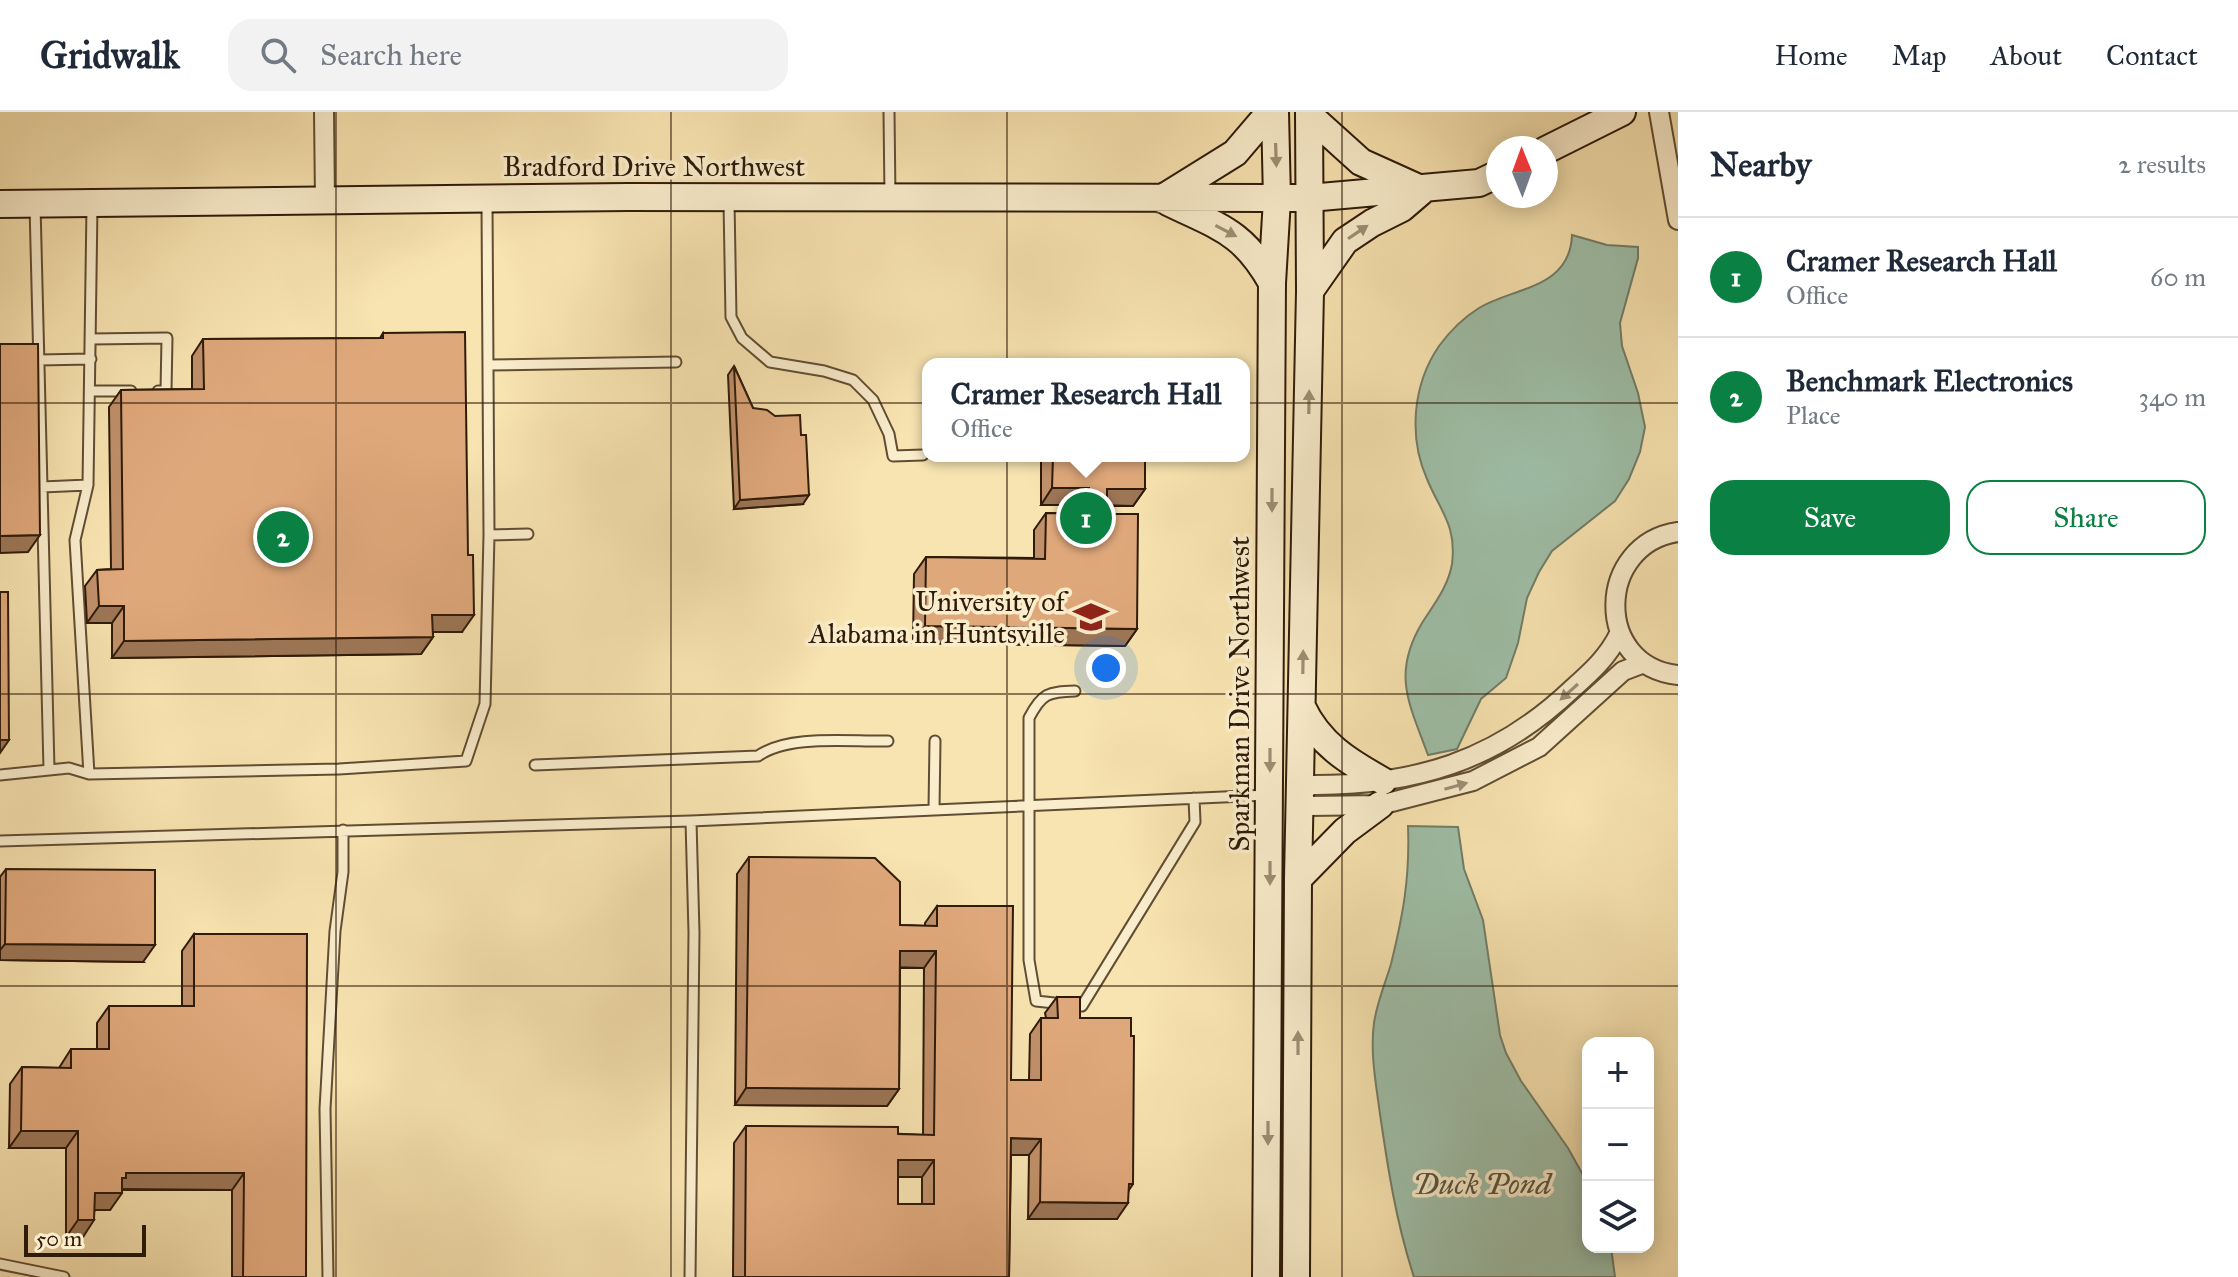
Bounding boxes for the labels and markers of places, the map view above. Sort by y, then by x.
pin: 1 [1060,488,1112,548]
pin: 2 [257,507,309,567]
place label: University of Alabama in Huntsville [808,584,1070,651]
school or university icon: University of Alabama in Huntsville [1072,598,1110,636]

